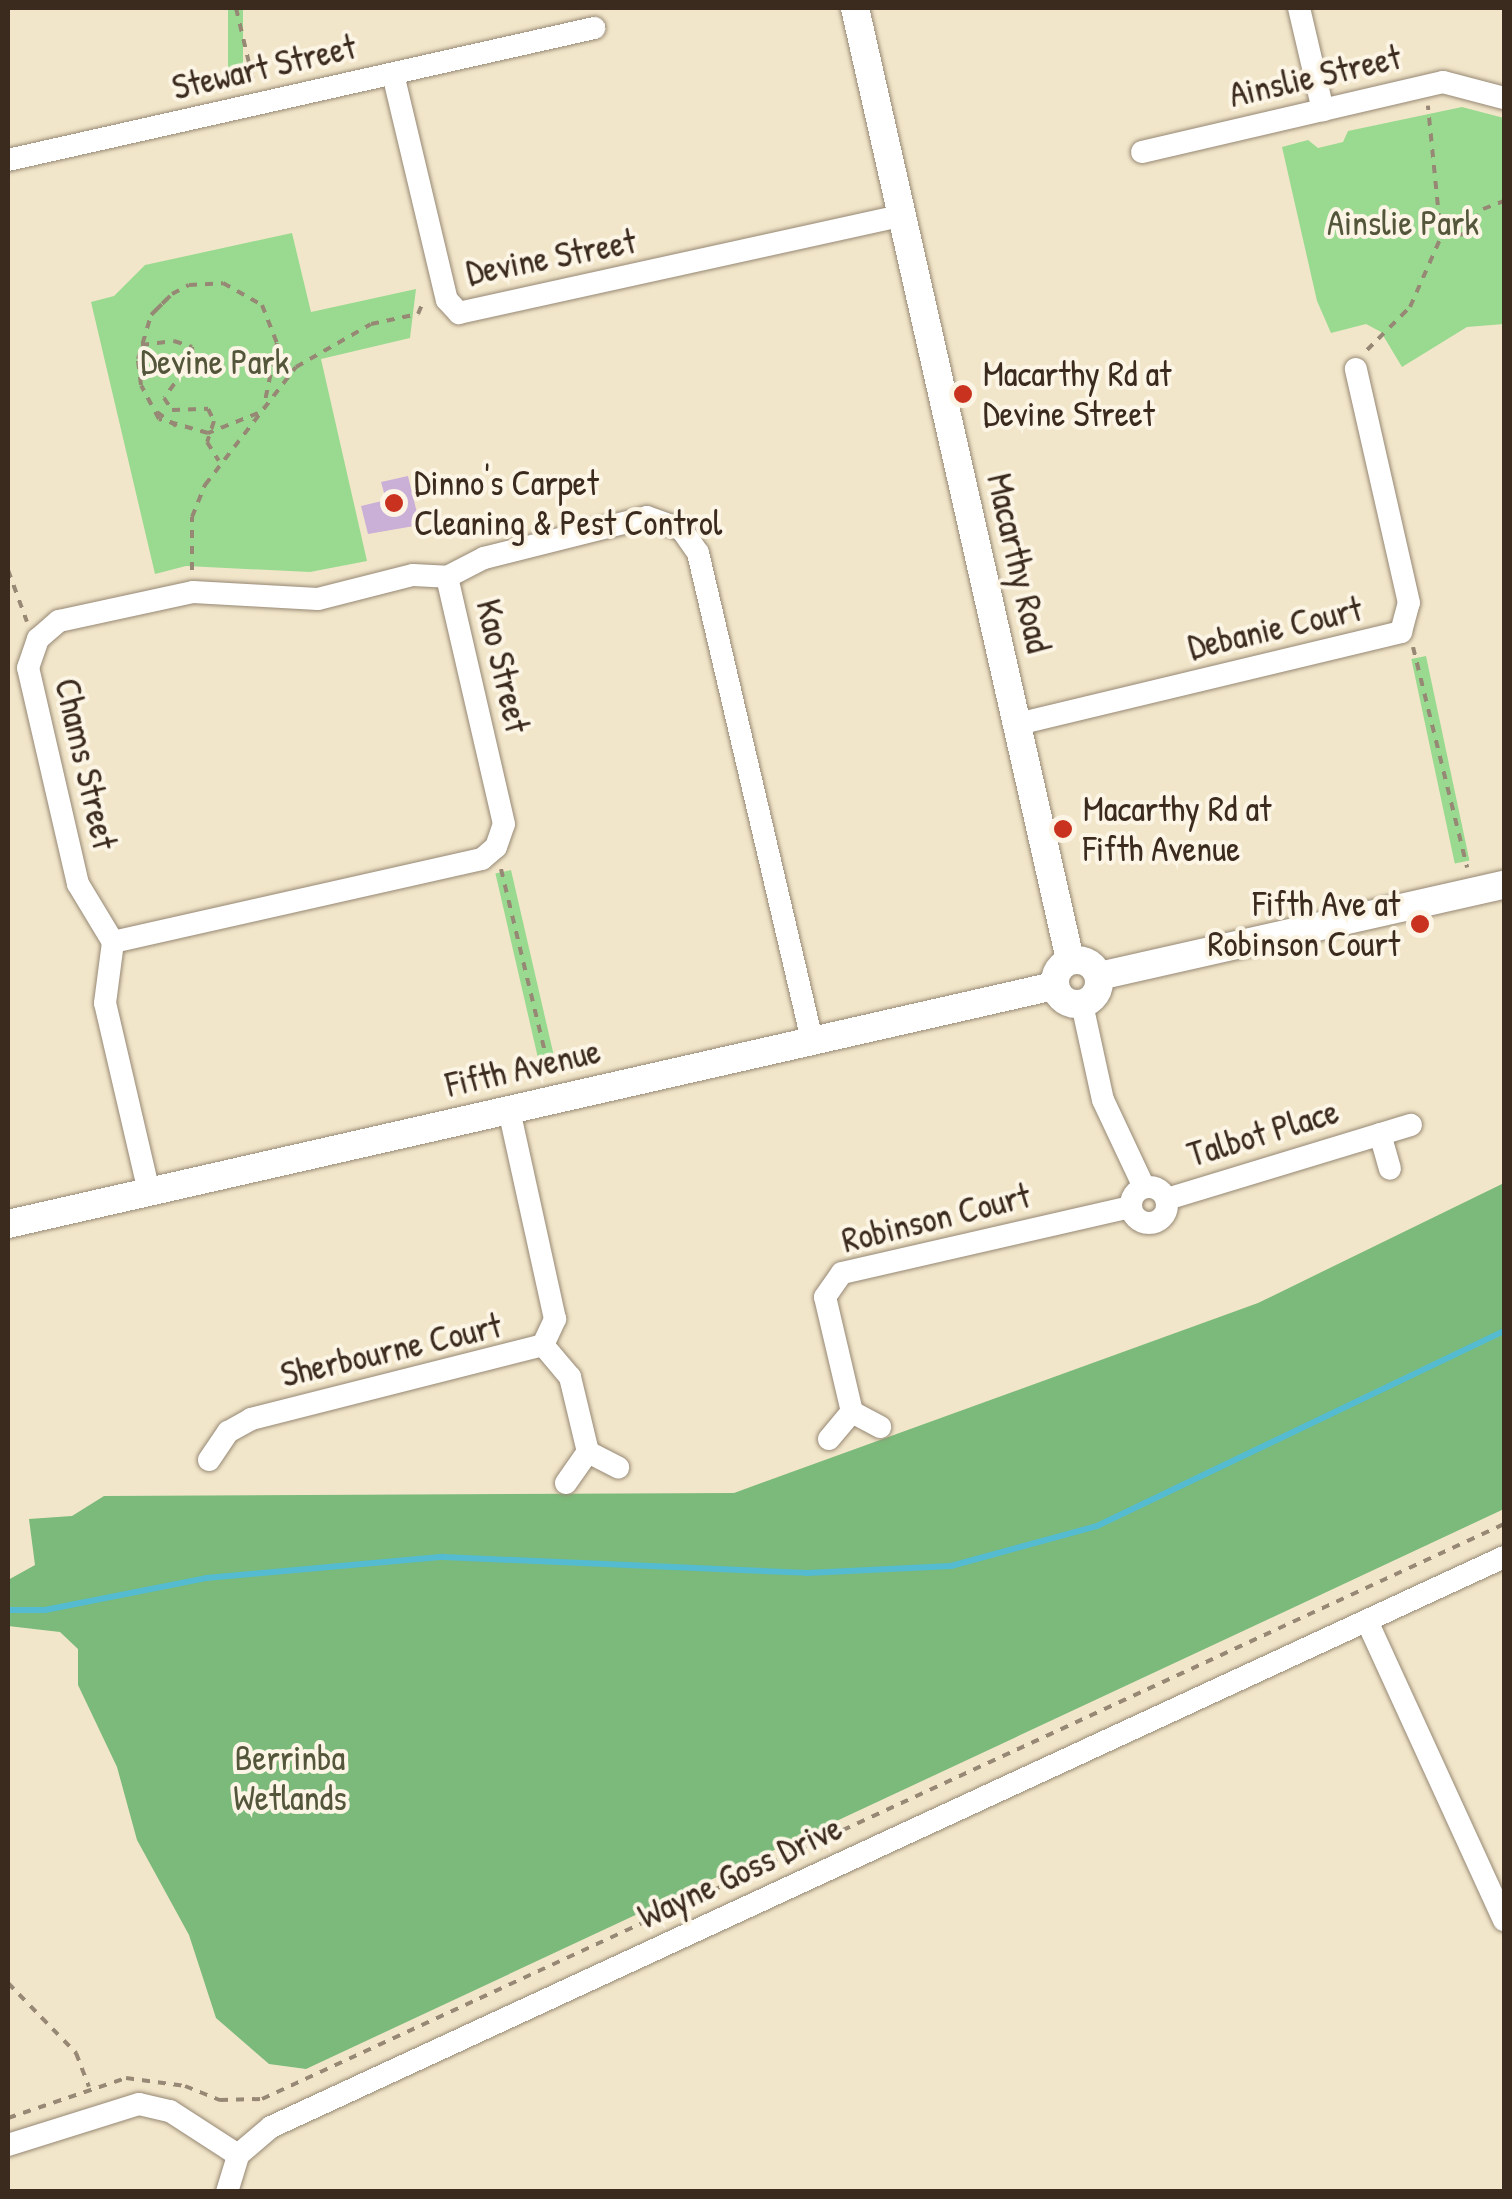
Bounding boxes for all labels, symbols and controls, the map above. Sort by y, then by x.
street label: Stewart Street [168,26,360,108]
street label: Ainslie Street [1225,36,1405,116]
park label: Ainslie Park [1327,202,1479,244]
street label: Devine Street [463,220,639,294]
park label: Devine Park [141,341,289,383]
place label: Macarthy Rd at Devine Street [983,353,1171,435]
marker: Macarthy Rd at Devine Street [952,383,974,405]
place label: Dinno's Carpet Cleaning & Pest Control [414,462,722,544]
street label: Macarthy Road [978,469,1060,657]
marker: Dinno's Carpet Cleaning & Pest Control [383,492,405,514]
street label: Debanie Court [1184,588,1366,668]
street label: Kao Street [467,595,539,737]
street label: Chams Street [46,674,126,854]
place label: Macarthy Rd at Fifth Avenue [1083,788,1271,870]
marker: Macarthy Rd at Fifth Avenue [1052,818,1074,840]
place label: Fifth Ave at Robinson Court [1208,883,1400,965]
marker: Fifth Ave at Robinson Court [1409,913,1431,935]
street label: Fifth Avenue [442,1030,604,1106]
street label: Talbot Place [1183,1090,1343,1176]
street label: Robinson Court [838,1174,1034,1262]
street label: Sherbourne Court [277,1304,505,1396]
park label: Berrinba Wetlands [233,1737,347,1819]
street label: Wayne Goss Drive [632,1807,848,1937]

